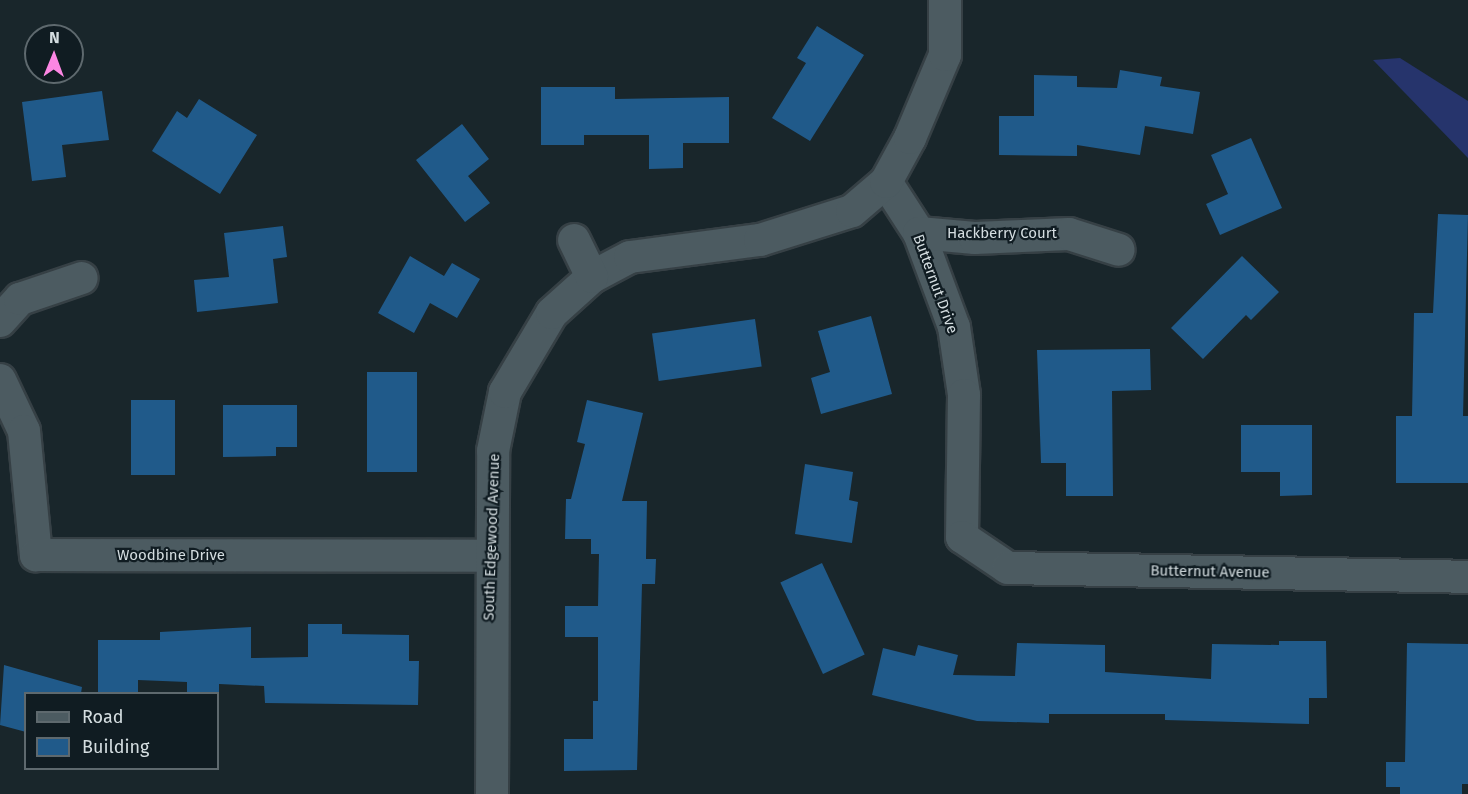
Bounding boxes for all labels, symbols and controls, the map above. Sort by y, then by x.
north arrow [24,24,84,84]
text: N [49,28,60,47]
street label: Hackberry Court [947,225,1057,243]
street label: Butternut Drive [909,232,961,336]
street label: South Edgewood Avenue [480,453,504,621]
street label: Woodbine Drive [117,547,225,565]
street label: Butternut Avenue [1150,562,1270,582]
legend [24,692,219,770]
text: Road [82,706,124,728]
text: Building [82,736,149,758]

